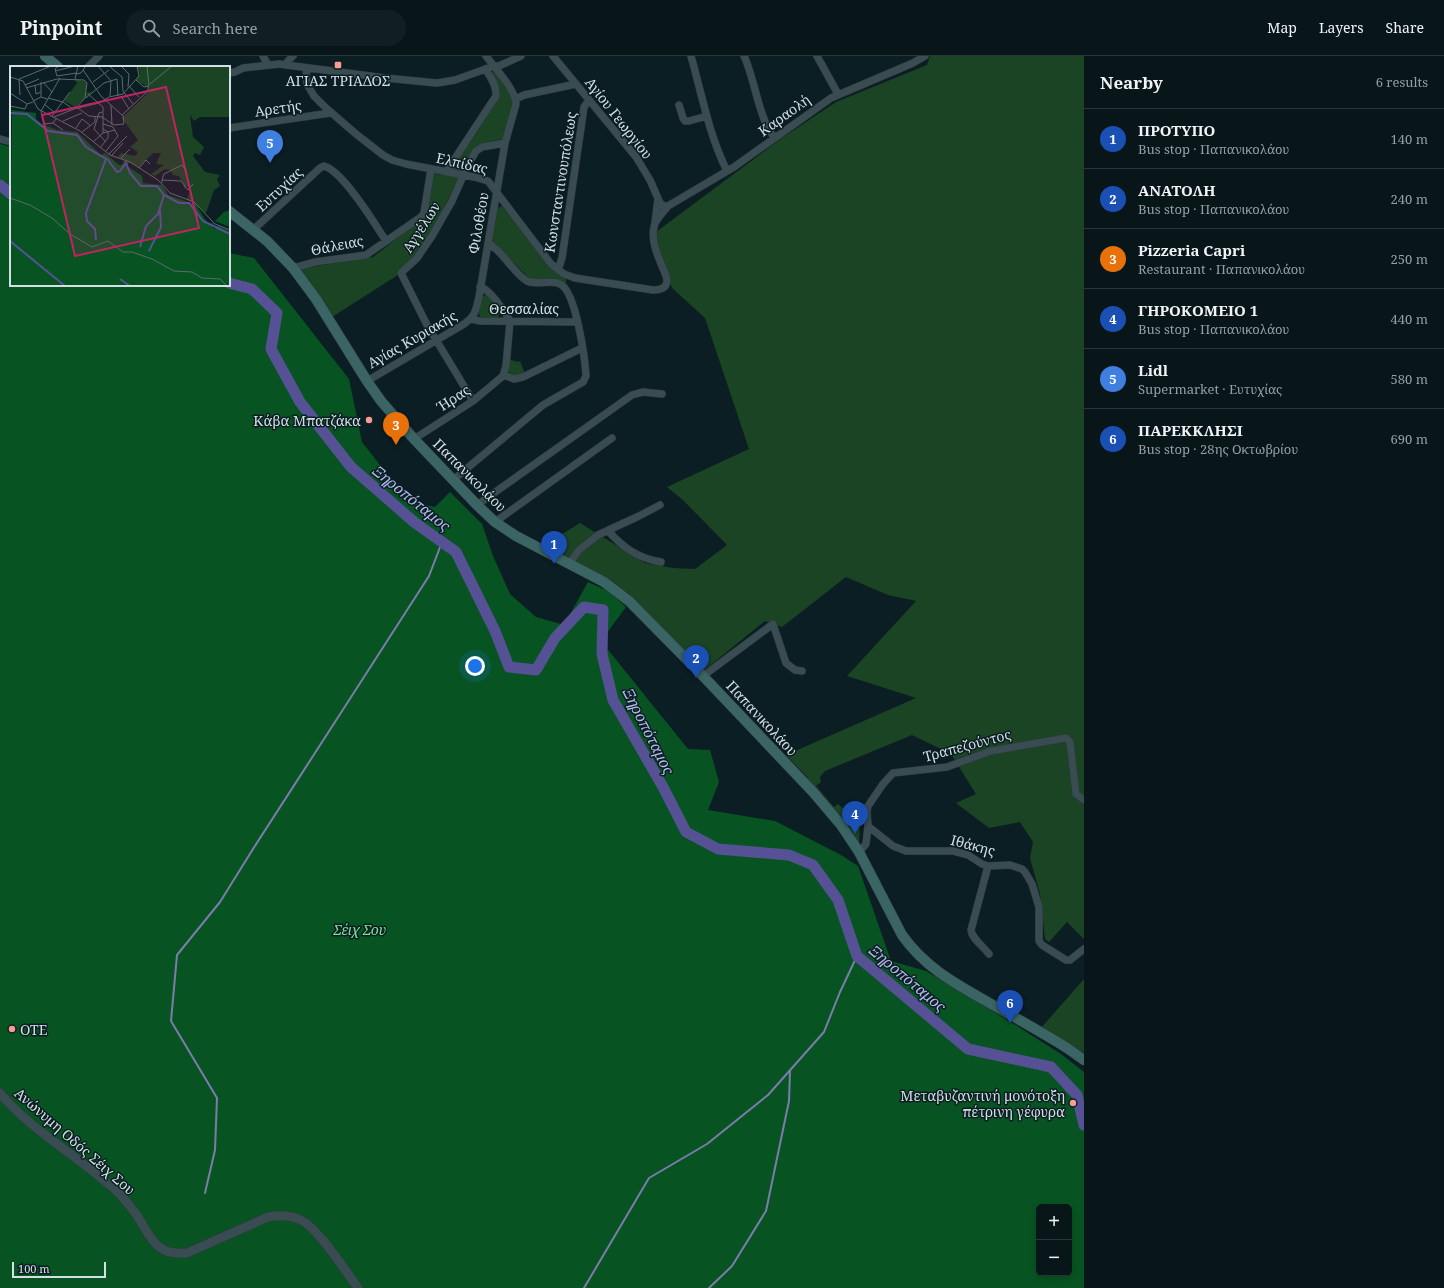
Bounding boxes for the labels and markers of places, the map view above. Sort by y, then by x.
marker: ΑΓΙΑΣ ΤΡΙΑΔΟΣ [333,60,343,70]
place label: ΑΓΙΑΣ ΤΡΙΑΔΟΣ [286,71,390,90]
pin: 5 [257,130,283,163]
place label: Κάβα Μπατζάκα [253,411,361,430]
pin: 3 [383,412,409,445]
marker: Κάβα Μπατζάκα [364,415,374,425]
pin: 1 [541,531,567,564]
pin: 2 [683,645,709,678]
pin: 4 [842,801,868,834]
pin: 6 [997,990,1023,1023]
place label: ΟΤΕ [20,1020,48,1039]
marker: ΟΤΕ [7,1024,17,1034]
place label: Μεταβυζαντινή μονότοξη πέτρινη γέφυρα [900,1086,1065,1121]
marker: Μεταβυζαντινή μονότοξη πέτρινη γέφυρα [1068,1098,1078,1108]

